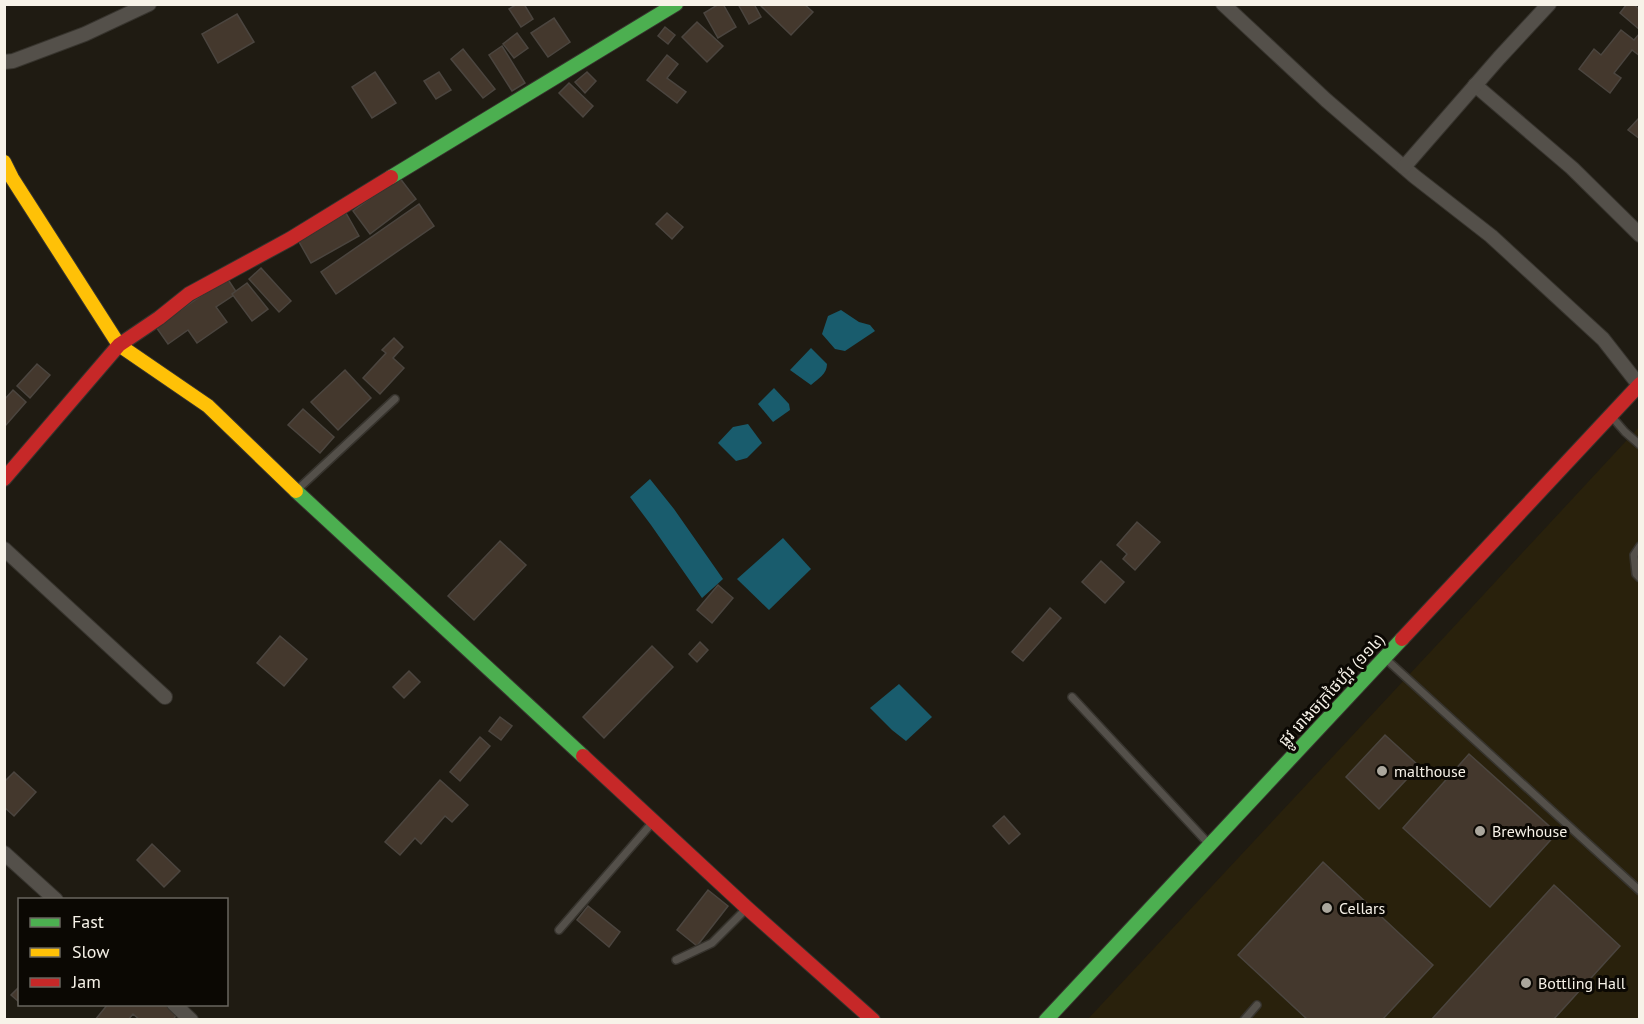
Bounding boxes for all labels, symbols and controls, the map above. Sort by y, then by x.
street label: ផ្លូវ រោងចក្រថៃហ្គ័រ (១១៤) [1274,629,1392,754]
place label: malthouse [1394,761,1466,781]
marker: malthouse [1375,764,1389,778]
place label: Brewhouse [1492,821,1567,841]
marker: Brewhouse [1473,824,1487,838]
legend [18,898,228,1006]
place label: Cellars [1339,898,1385,918]
marker: Cellars [1320,901,1334,915]
text: Fast [72,910,104,933]
text: Slow [72,940,110,963]
text: Jam [71,970,101,993]
place label: Bottling Hall [1538,973,1626,993]
marker: Bottling Hall [1519,976,1533,990]

